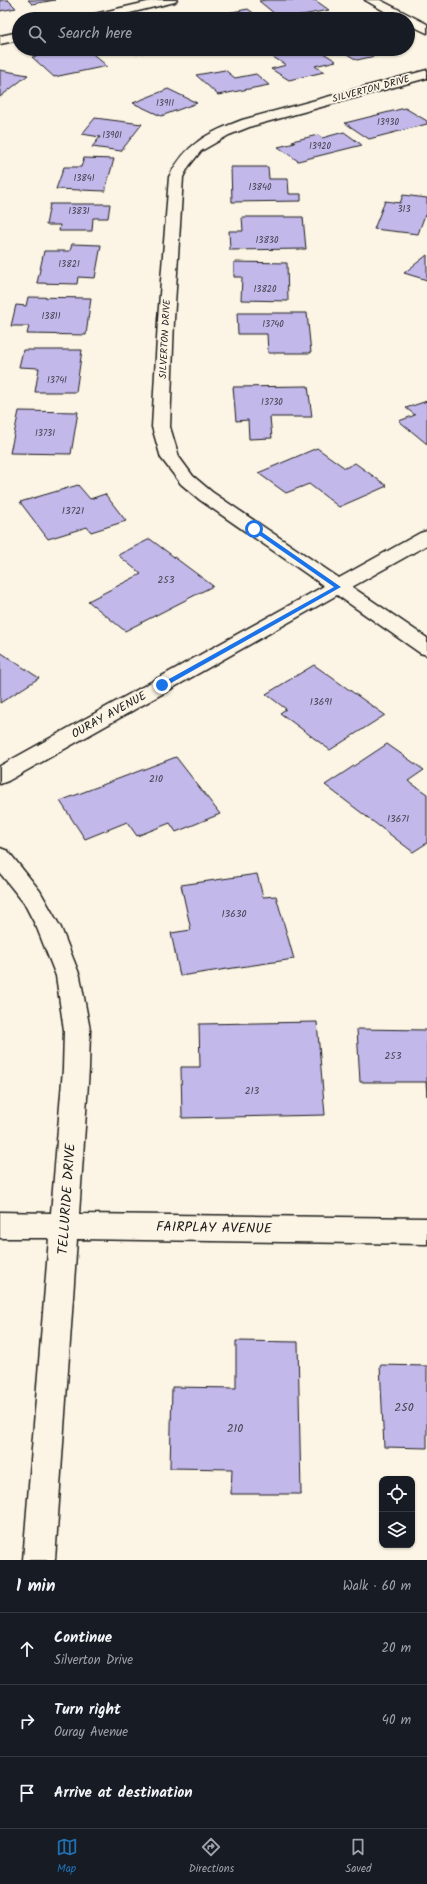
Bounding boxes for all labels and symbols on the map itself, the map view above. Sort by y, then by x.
street label: SILVERTON DRIVE [330,71,413,107]
house number: 13911 [156,96,174,111]
house number: 13930 [377,115,399,130]
house number: 13901 [102,128,122,143]
house number: 13920 [309,139,332,154]
house number: 13841 [73,171,95,186]
house number: 13840 [249,180,272,195]
house number: 313 [397,202,411,217]
house number: 13831 [68,204,90,219]
house number: 13830 [255,233,279,248]
house number: 13821 [58,257,80,272]
house number: 13820 [253,282,277,297]
street label: SILVERTON DRIVE [155,298,175,379]
house number: 13811 [41,309,61,324]
house number: 13740 [262,317,284,332]
house number: 13741 [47,373,67,388]
house number: 13730 [261,395,283,410]
house number: 13731 [35,426,55,441]
house number: 13721 [62,503,84,519]
route start [245,520,263,538]
house number: 253 [158,572,175,588]
route end [153,676,171,694]
street label: OURAY AVENUE [68,686,151,744]
house number: 13691 [310,694,332,710]
house number: 210 [149,771,163,787]
house number: 13671 [387,811,409,827]
house number: 13630 [221,906,247,922]
house number: 253 [385,1048,402,1064]
house number: 213 [245,1083,260,1099]
street label: TELLURIDE DRIVE [52,1142,82,1256]
street label: FAIRPLAY AVENUE [156,1216,273,1240]
house number: 250 [394,1398,414,1417]
house number: 210 [227,1419,243,1438]

